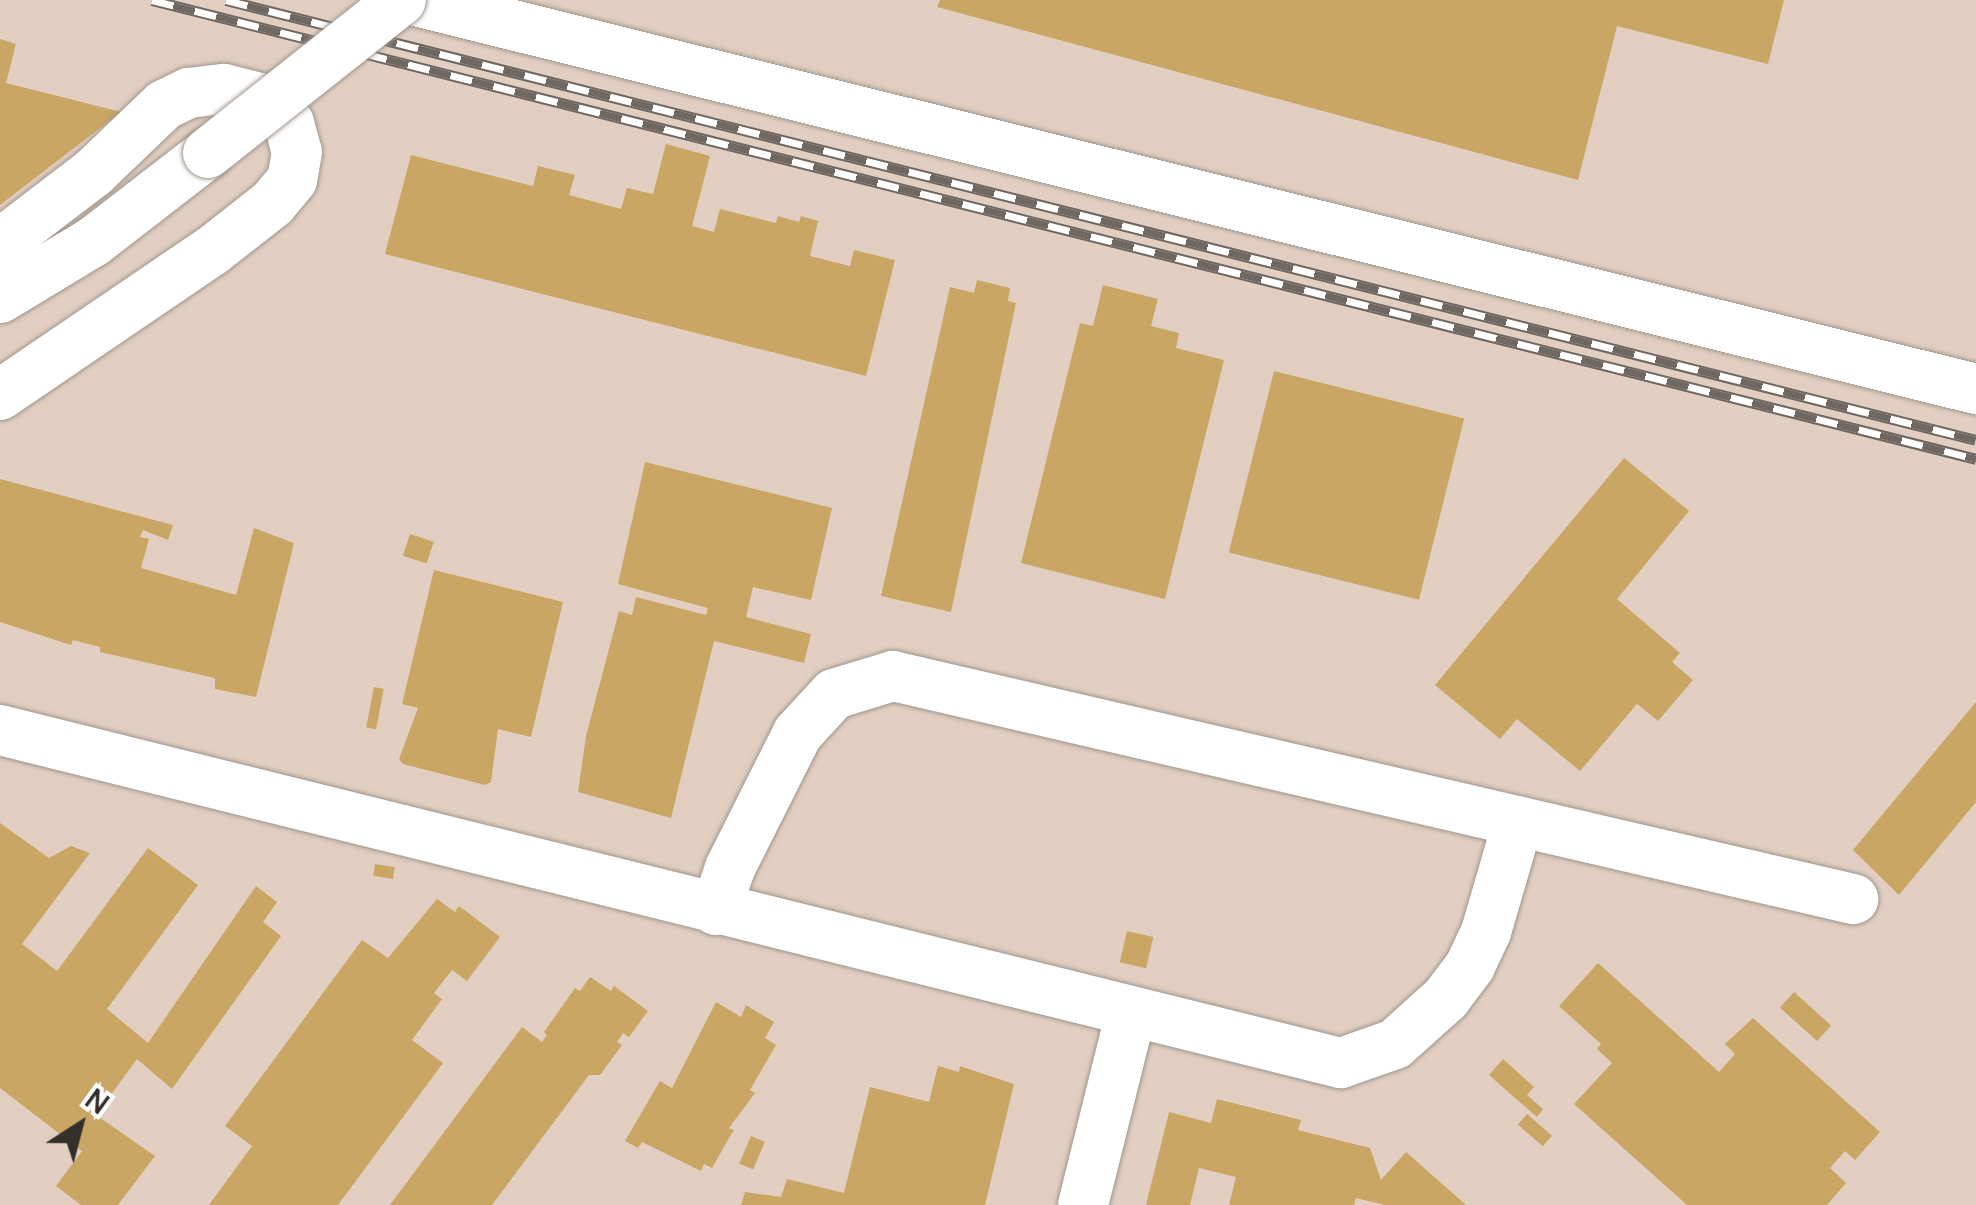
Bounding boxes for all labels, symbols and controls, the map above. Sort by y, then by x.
north arrow [30,1075,130,1175]
text: N [78,1079,117,1122]

